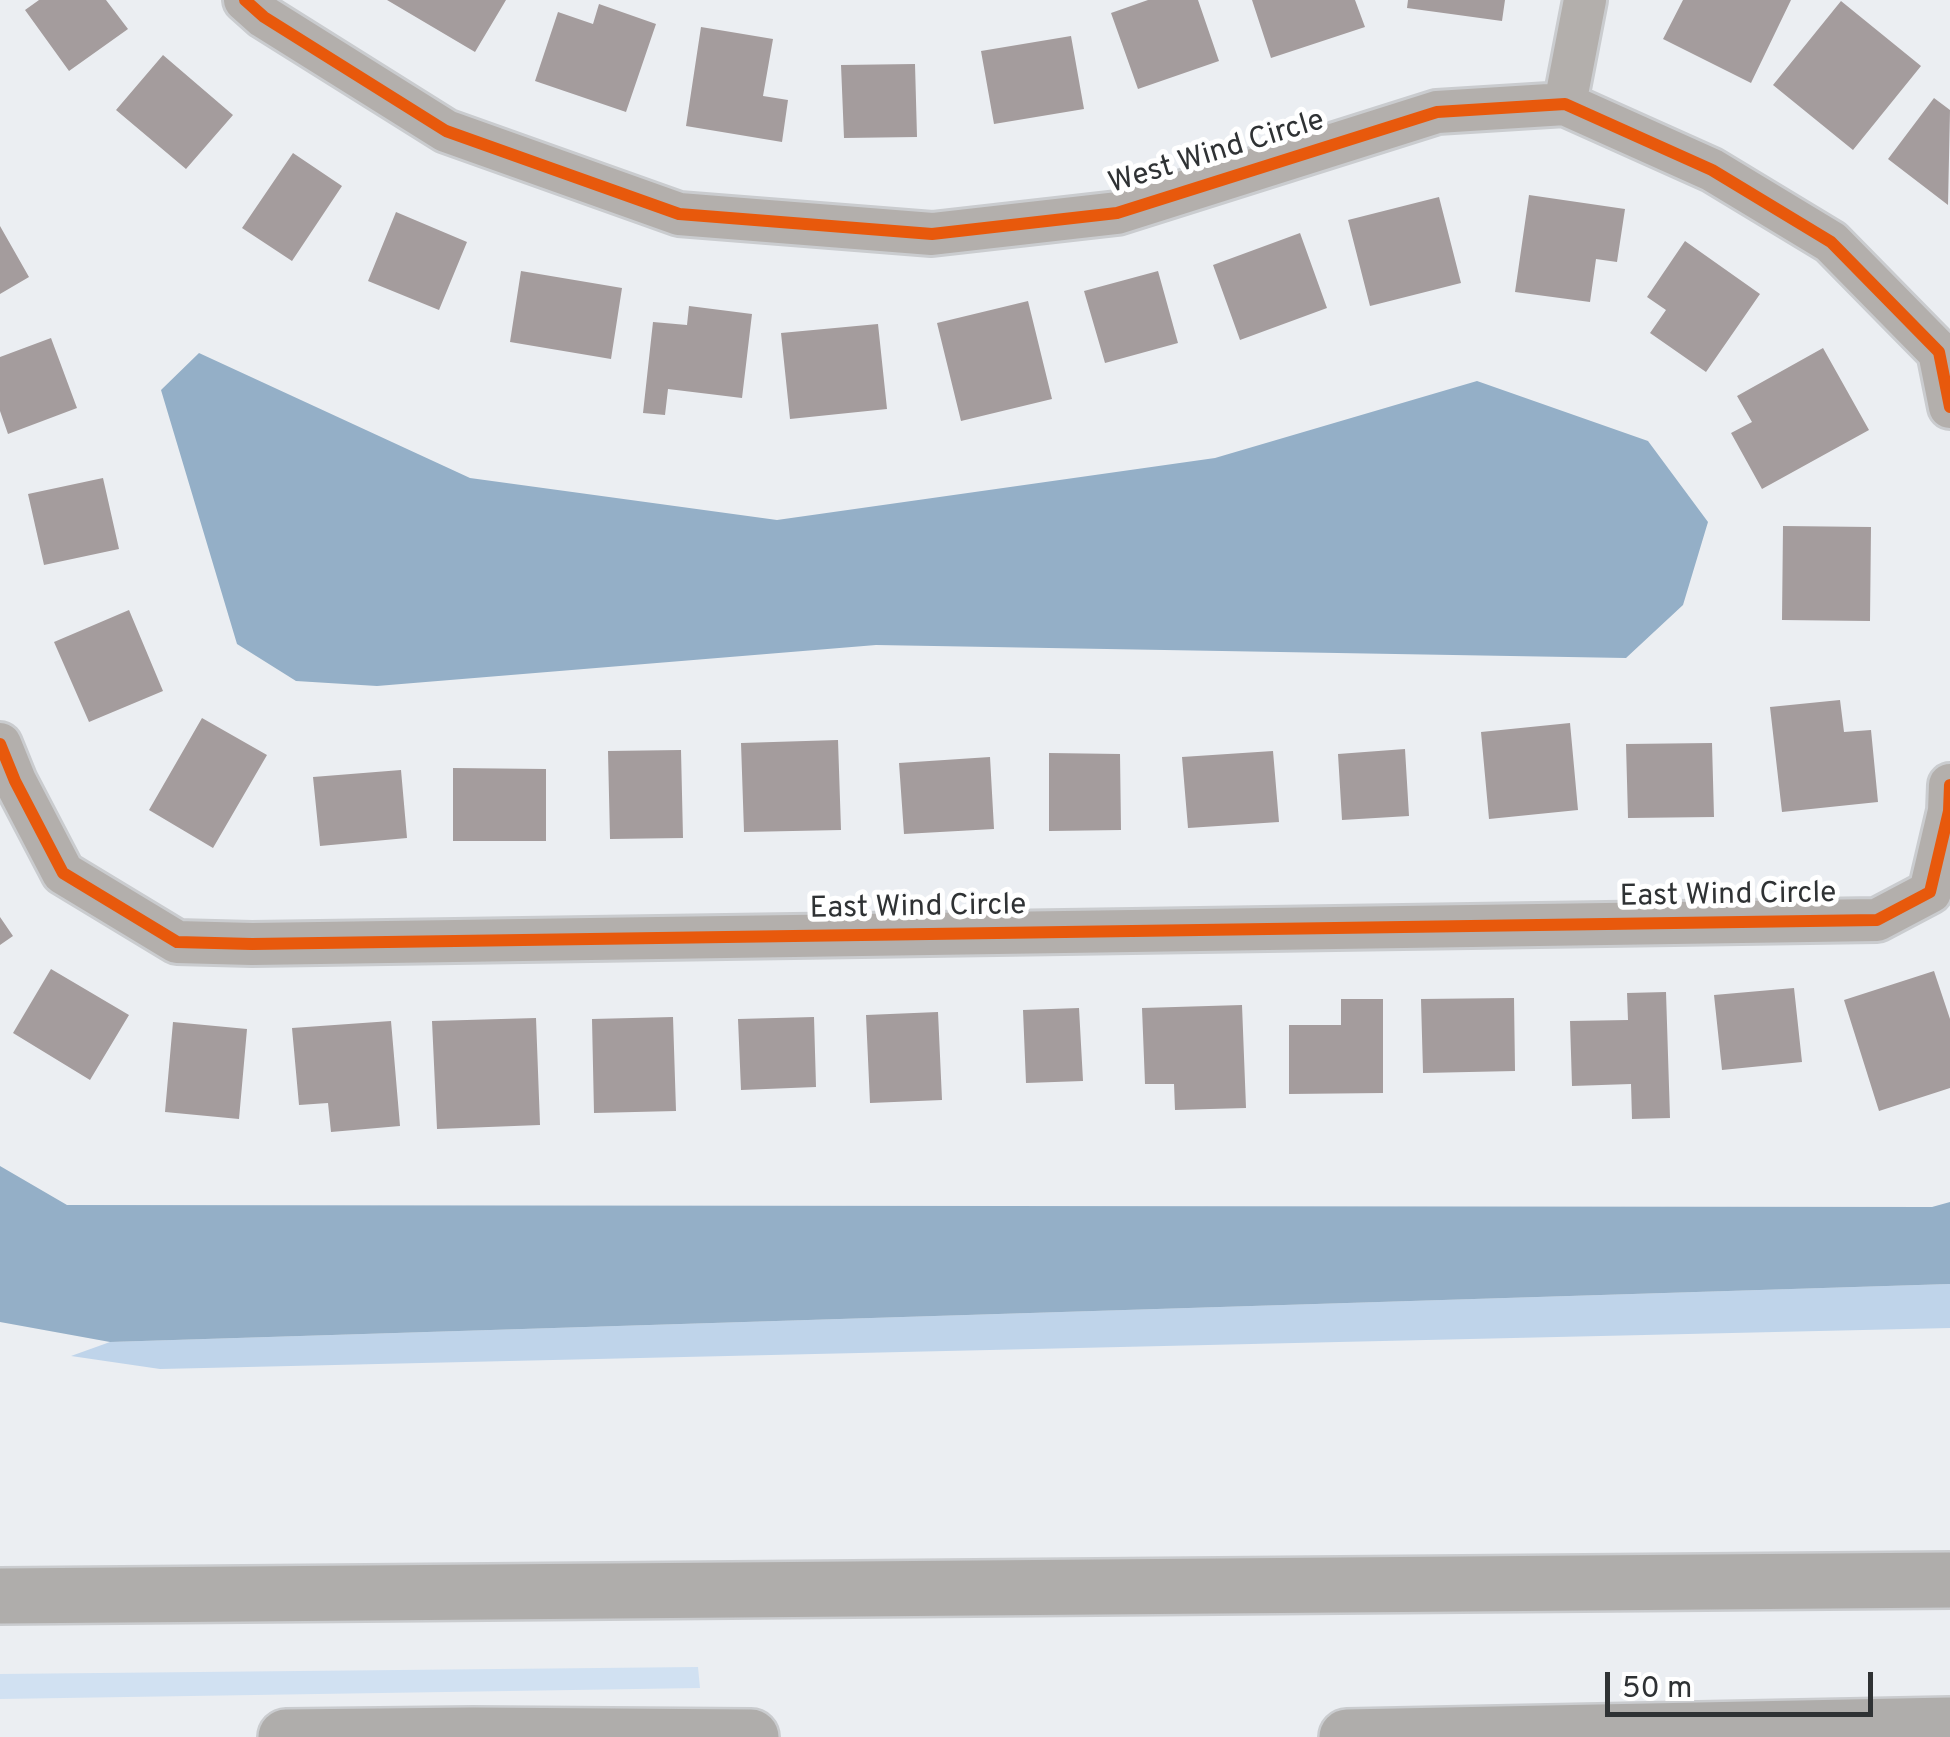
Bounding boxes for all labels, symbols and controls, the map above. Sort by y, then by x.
street label: West Wind Circle [1105,104,1329,204]
street label: East Wind Circle [1619,877,1837,917]
street label: East Wind Circle [809,889,1027,929]
scale bar [1610,1652,1878,1714]
text: 50 m [1622,1671,1692,1708]

